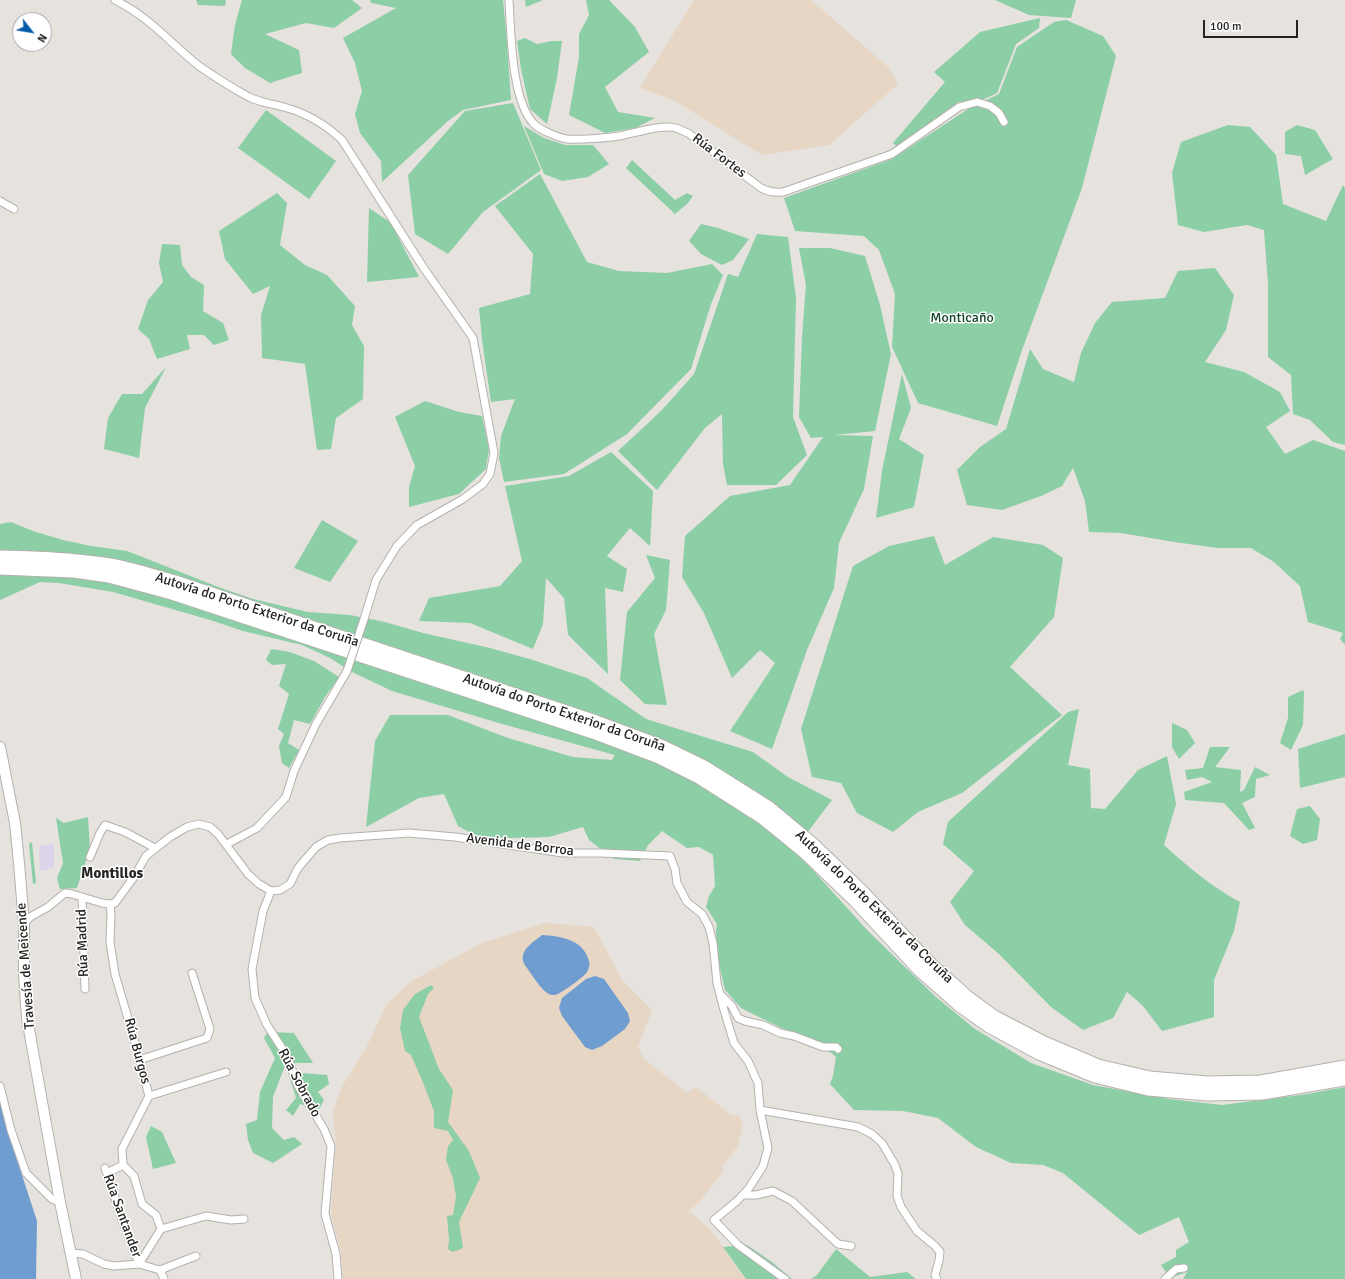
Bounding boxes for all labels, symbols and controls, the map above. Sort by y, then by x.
north arrow [12,12,52,52]
scale bar [1205,12,1300,38]
text: 100 m [1210,19,1242,34]
text: N [34,31,49,45]
street label: Rúa Fortes [689,130,749,182]
park label: Monticaño [930,310,994,326]
street label: Autovía do Porto Exterior da Coruña [153,569,361,651]
street label: Autovía do Porto Exterior da Coruña [460,670,668,756]
street label: Autovía do Porto Exterior da Coruña [791,827,957,987]
street label: Avenida de Borroa [465,830,575,860]
district label: Montillos [81,865,143,883]
street label: Travesía de Meicende [13,902,39,1030]
street label: Rúa Madrid [73,909,93,977]
street label: Rúa Burgos [120,1016,154,1086]
street label: Rúa Sobrado [274,1046,324,1120]
street label: Rúa Santander [99,1172,145,1260]

